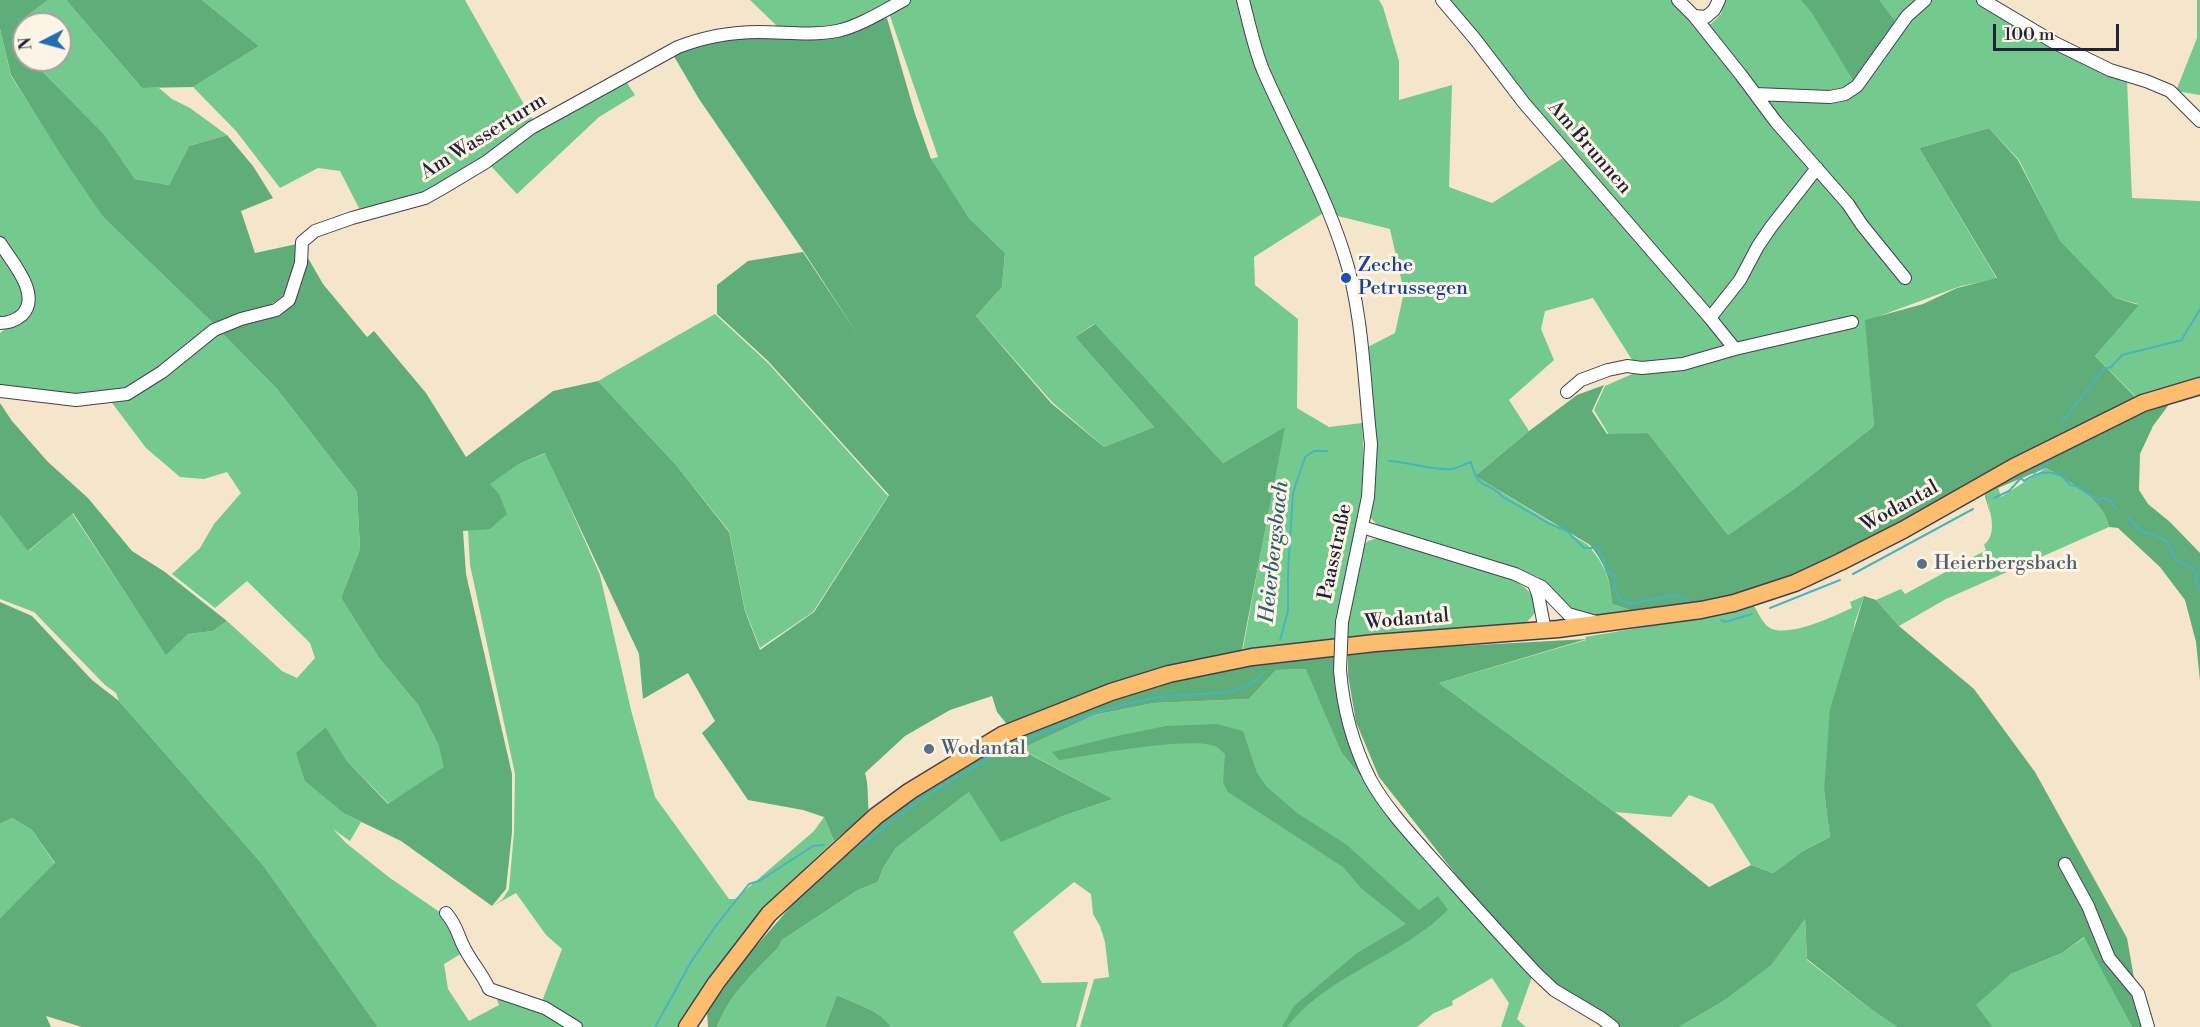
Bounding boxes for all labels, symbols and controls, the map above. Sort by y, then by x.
north arrow [12,12,72,72]
scale bar [1996,12,2122,50]
text: 100 m [2004,23,2055,46]
text: N [15,36,37,51]
street label: Am Wasserturm [416,89,552,185]
street label: Am Brunnen [1542,96,1636,200]
place label: Zeche Petrussegen [1358,254,1468,301]
marker: Zeche Petrussegen [1339,271,1353,285]
street label: Wodantal [1857,476,1943,538]
water label: Heierbergsbach [1255,480,1295,624]
street label: Paasstraße [1314,502,1358,602]
place label: Heierbergsbach [1934,552,2078,576]
marker: Heierbergsbach [1915,557,1929,571]
street label: Wodantal [1364,604,1450,636]
place label: Wodantal [941,737,1026,761]
marker: Wodantal [922,742,936,756]

